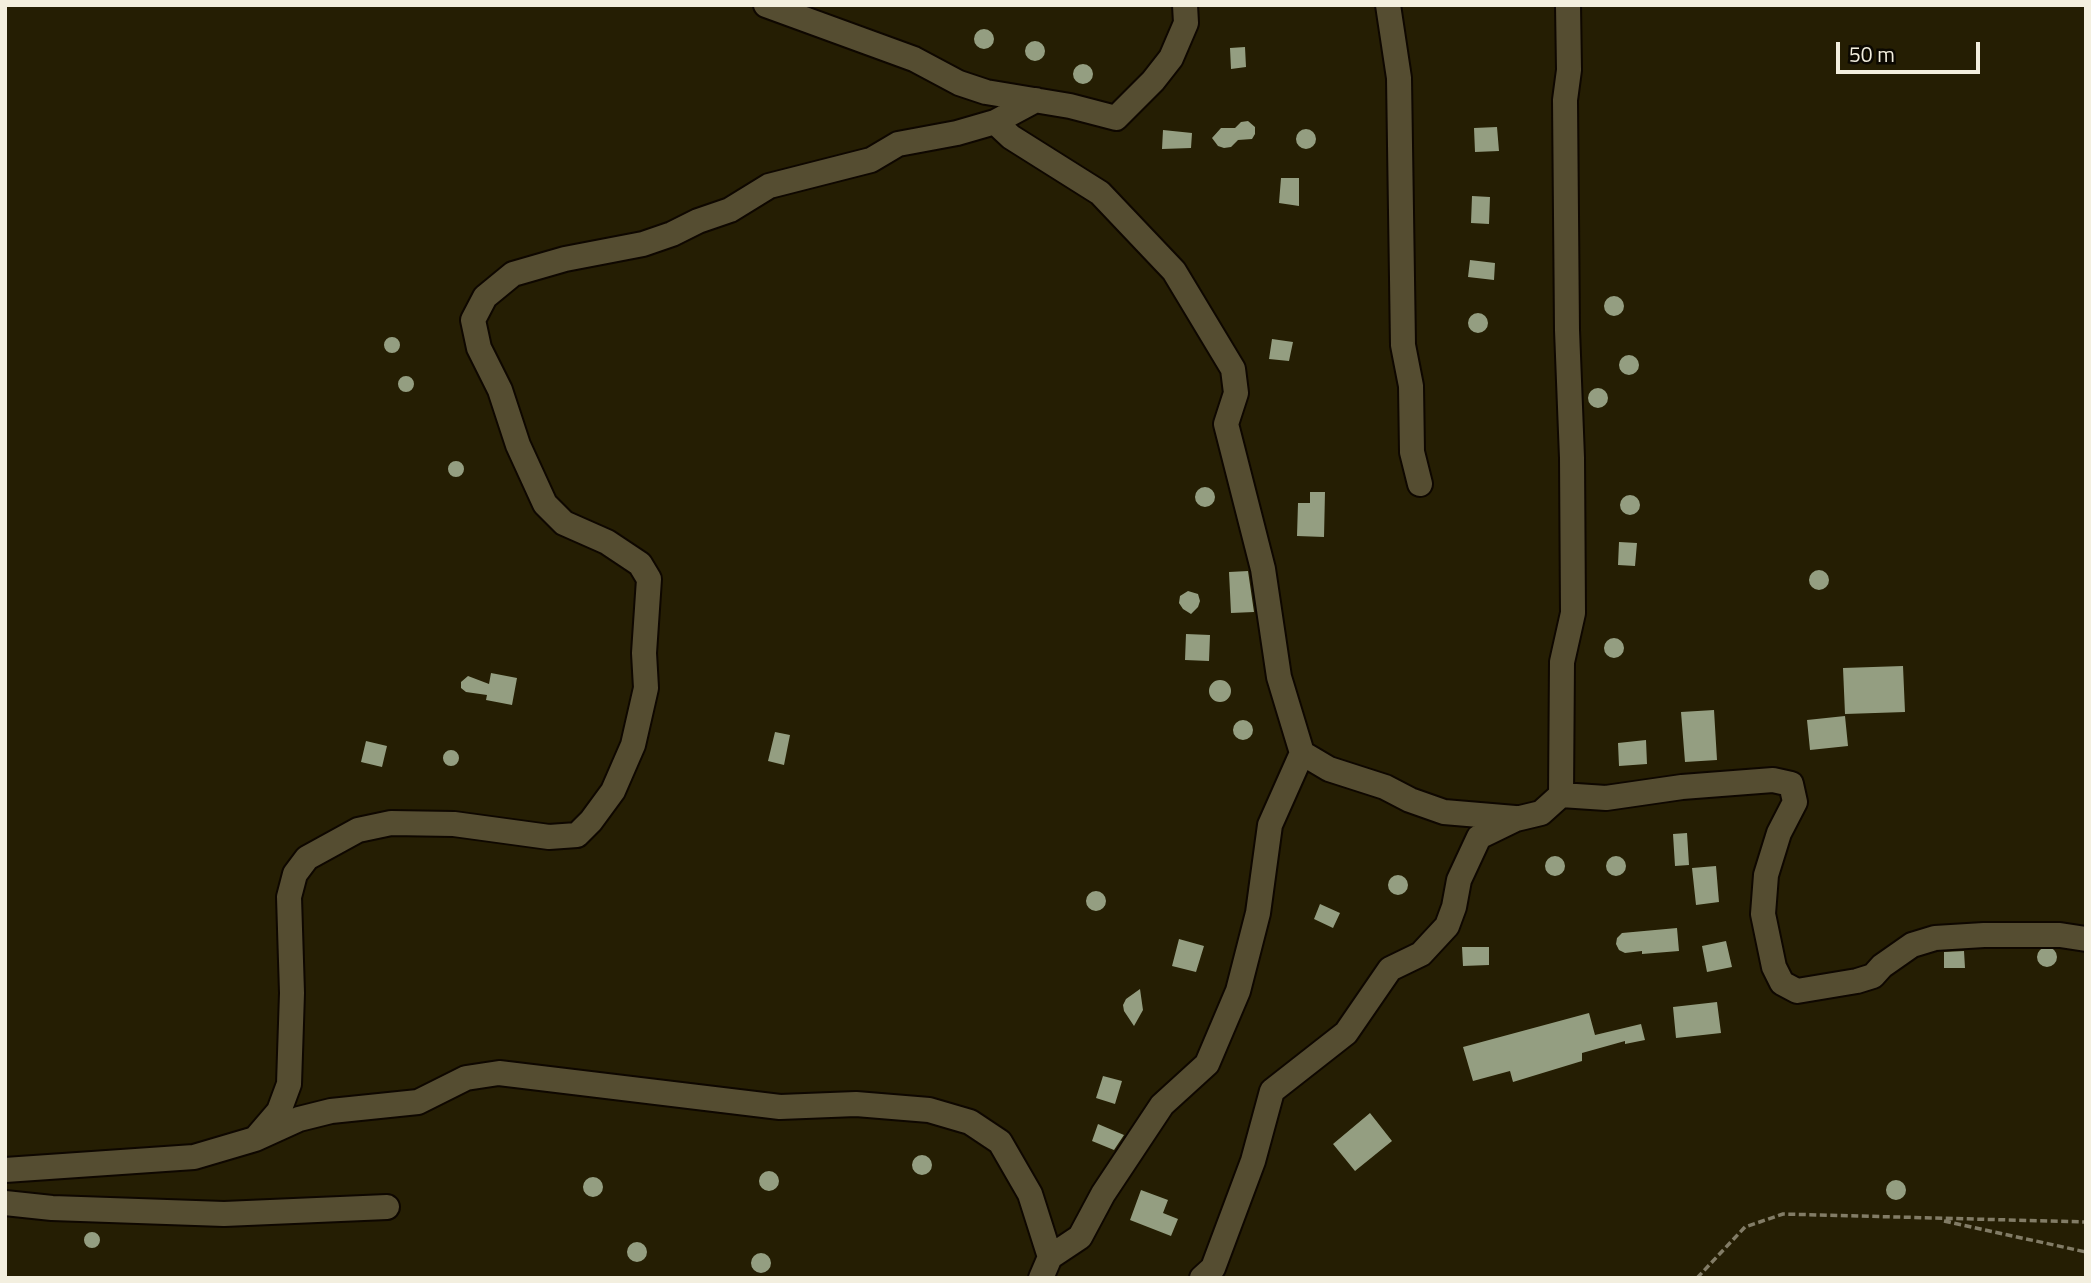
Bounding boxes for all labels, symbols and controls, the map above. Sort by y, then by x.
scale bar [1839,28,1982,72]
text: 50 m [1849,38,1895,70]

